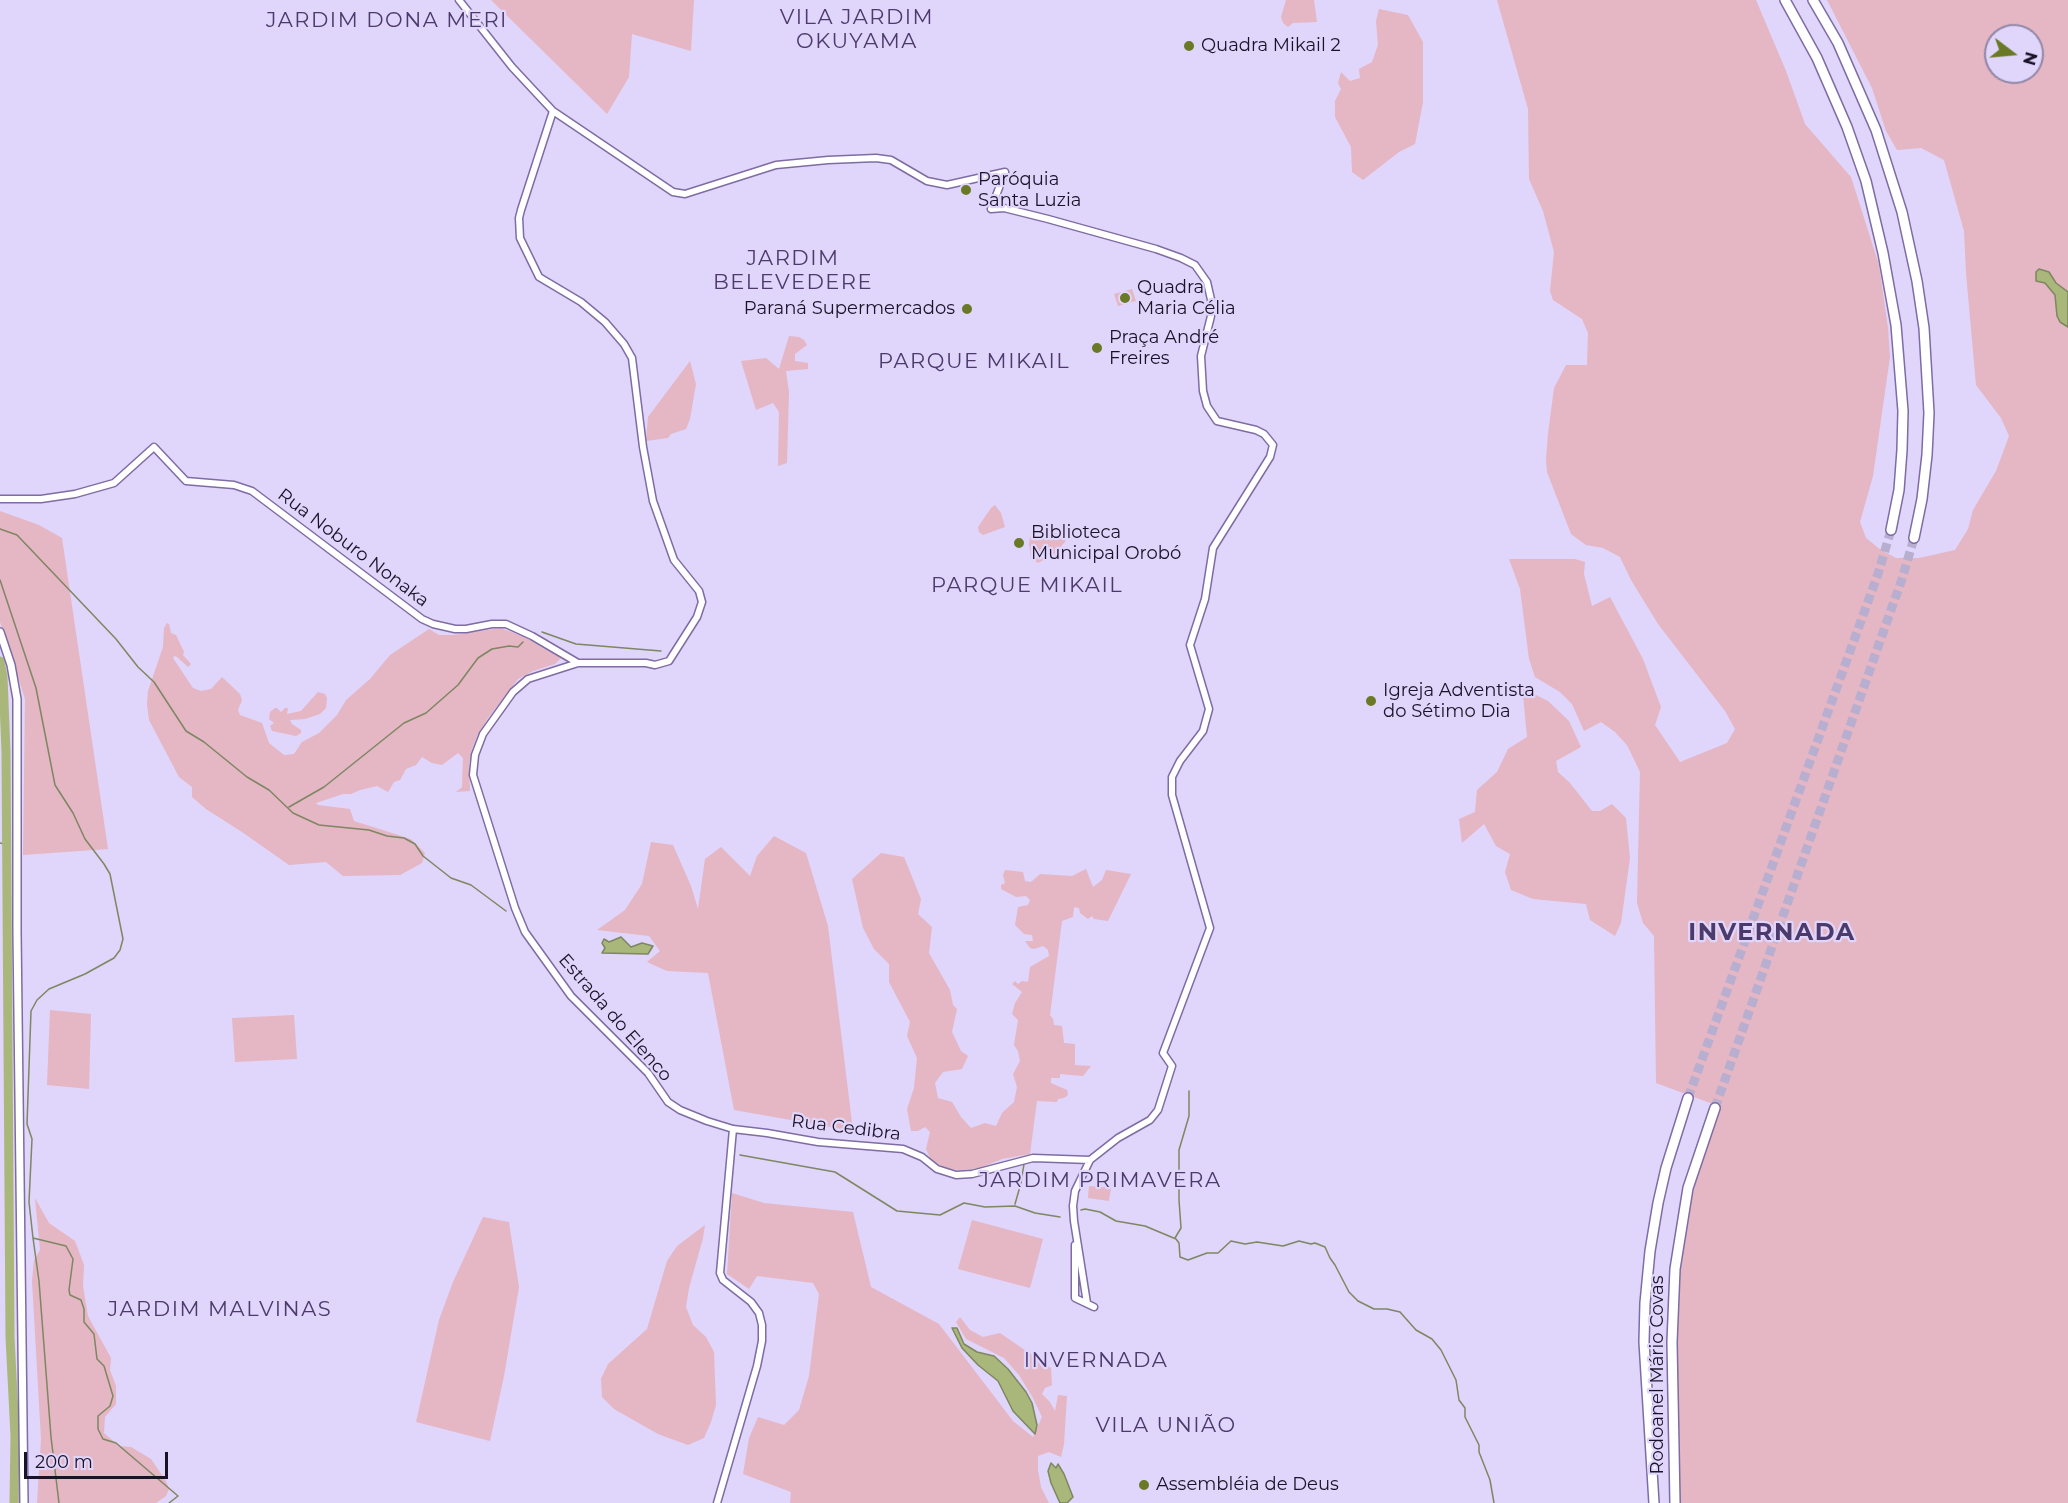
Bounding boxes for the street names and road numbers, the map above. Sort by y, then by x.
street label: Rua Noburo Nonaka [273,484,433,612]
street label: Estrada do Elenco [554,950,676,1086]
street label: Rua Cedibra [790,1111,902,1145]
street label: Rodoanel Mário Covas [1647,1276,1669,1474]

